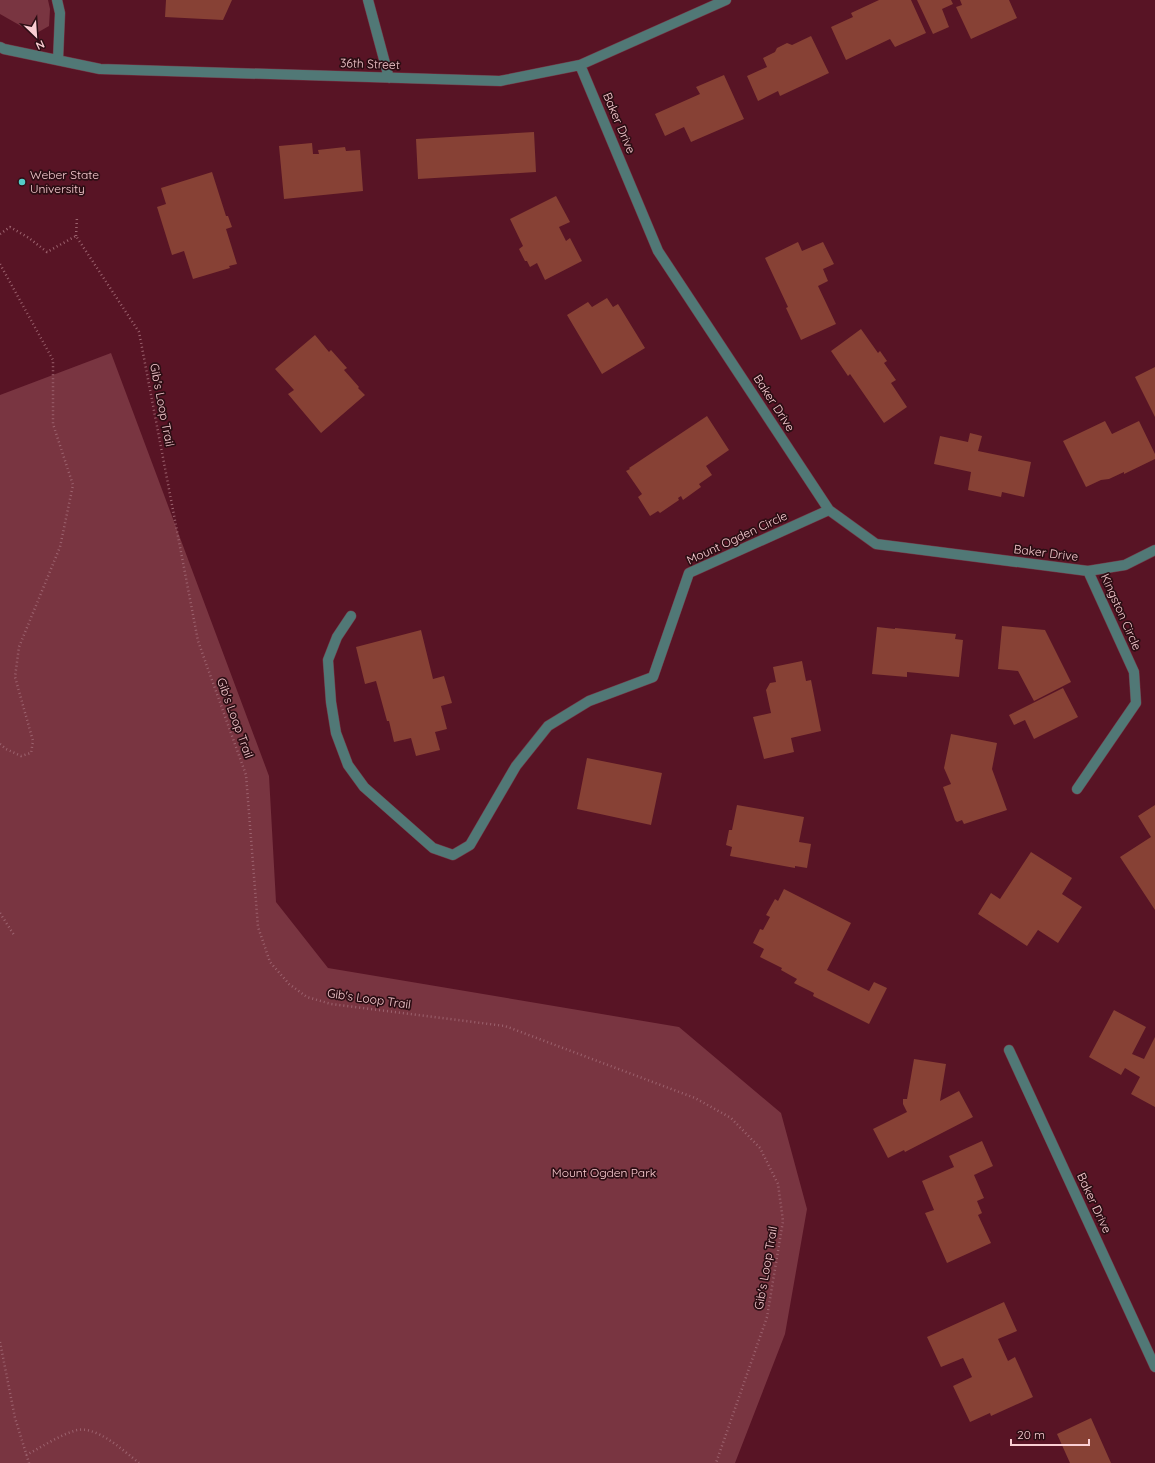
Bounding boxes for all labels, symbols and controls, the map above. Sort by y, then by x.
north arrow [16,16,56,56]
text: N [34,37,47,53]
street label: 36th Street [340,55,400,72]
street label: Baker Drive [600,90,639,156]
place label: Weber State University [30,167,99,196]
marker: Weber State University [17,177,27,187]
street label: Gib's Loop Trail [147,362,178,448]
street label: Baker Drive [750,371,798,434]
street label: Mount Ogden Circle [684,508,790,567]
street label: Baker Drive [1013,541,1079,564]
street label: Kingston Circle [1098,571,1145,653]
street label: Gib's Loop Trail [214,676,257,760]
street label: Gib's Loop Trail [326,985,412,1012]
park label: Mount Ogden Park [552,1165,656,1180]
street label: Baker Drive [1074,1170,1115,1236]
street label: Gib's Loop Trail [751,1225,780,1311]
scale bar [1011,1421,1089,1447]
text: 20 m [1017,1427,1045,1442]

